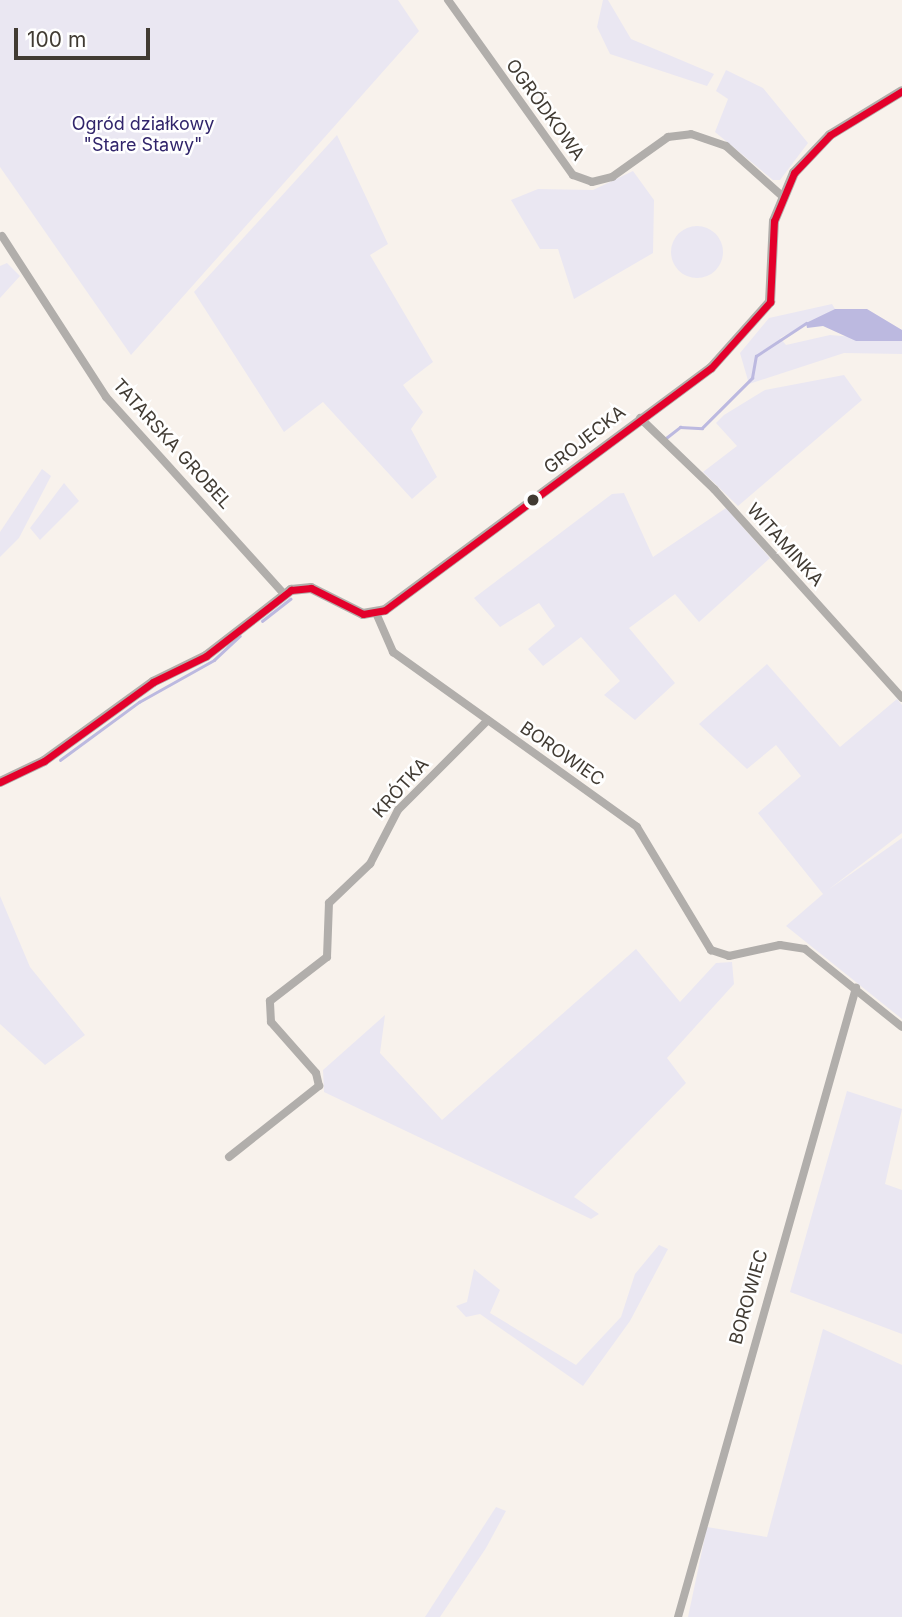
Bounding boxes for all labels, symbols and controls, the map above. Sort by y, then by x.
scale bar [18,14,154,58]
text: 100 m [27,27,86,52]
street label: OGRÓDKOWA [501,55,589,165]
park label: Ogród działkowy "Stare Stawy" [72,114,214,156]
street label: TATARSKA GROBEL [108,374,236,514]
street label: GROJECKA [540,401,630,479]
unlabelled marker [526,493,540,507]
street label: WITAMINKA [742,499,828,591]
street label: BOROWIEC [516,717,608,791]
street label: KRÓTKA [369,754,433,822]
street label: BOROWIEC [725,1247,773,1347]

